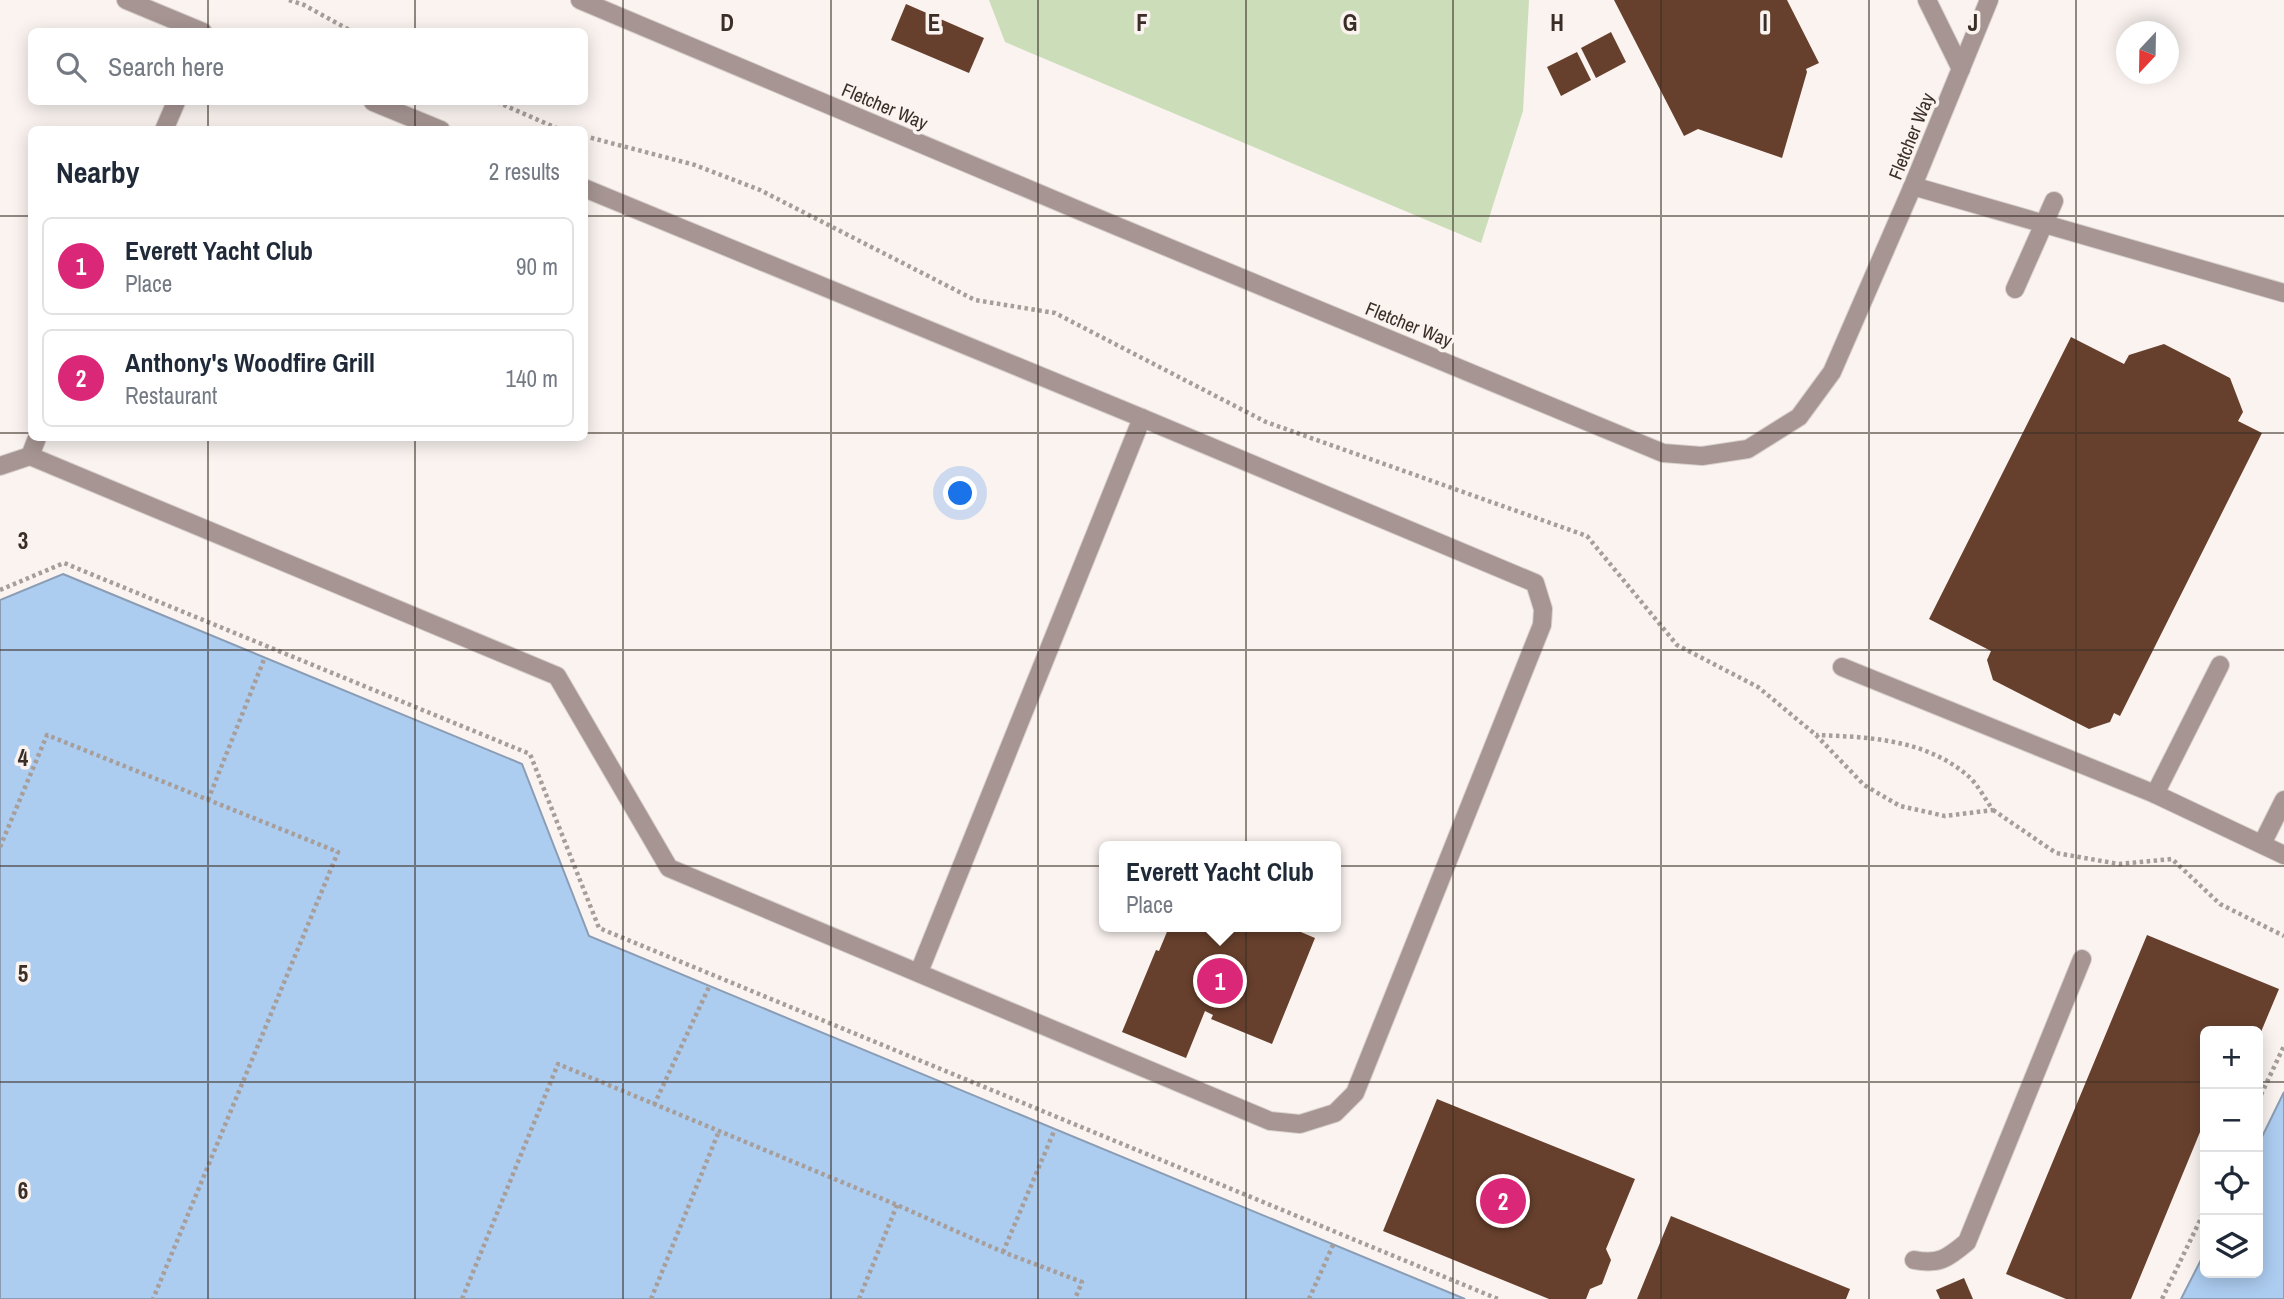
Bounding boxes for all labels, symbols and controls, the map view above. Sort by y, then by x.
text: D [720,7,734,38]
text: E [928,7,940,38]
text: F [1136,7,1148,38]
text: G [1343,7,1357,38]
text: H [1550,7,1564,38]
text: I [1762,7,1768,38]
text: J [1968,7,1978,38]
north arrow [2116,21,2179,84]
search box [28,28,588,105]
icon: search [52,48,90,86]
text: Search here [108,49,224,84]
street label: Fletcher Way [838,76,932,136]
street label: Fletcher Way [1882,89,1940,183]
text: Nearby [56,152,139,192]
text: 2 results [489,156,560,187]
text: Everett Yacht Club [125,233,313,268]
text: 1 [76,251,86,282]
text: 90 m [516,251,558,282]
text: Place [125,268,172,299]
street label: Fletcher Way [1362,295,1456,353]
text: Anthony's Woodfire Grill [125,345,375,380]
text: 2 [76,363,86,394]
text: 140 m [506,363,558,394]
text: Restaurant [125,380,217,411]
your location [943,476,977,510]
text: 3 [18,525,28,556]
text: 4 [18,742,29,773]
popup [1099,841,1341,932]
text: Everett Yacht Club [1126,854,1314,889]
text: Place [1126,889,1173,920]
pin: 1 [1197,955,1243,1007]
text: 5 [18,958,28,989]
map controls [2200,1026,2263,1278]
button: + [2200,1026,2263,1089]
button: − [2200,1089,2263,1152]
button: locate [2200,1152,2263,1215]
text: 6 [18,1175,28,1206]
pin: 2 [1480,1175,1526,1227]
button: layers [2200,1215,2263,1278]

